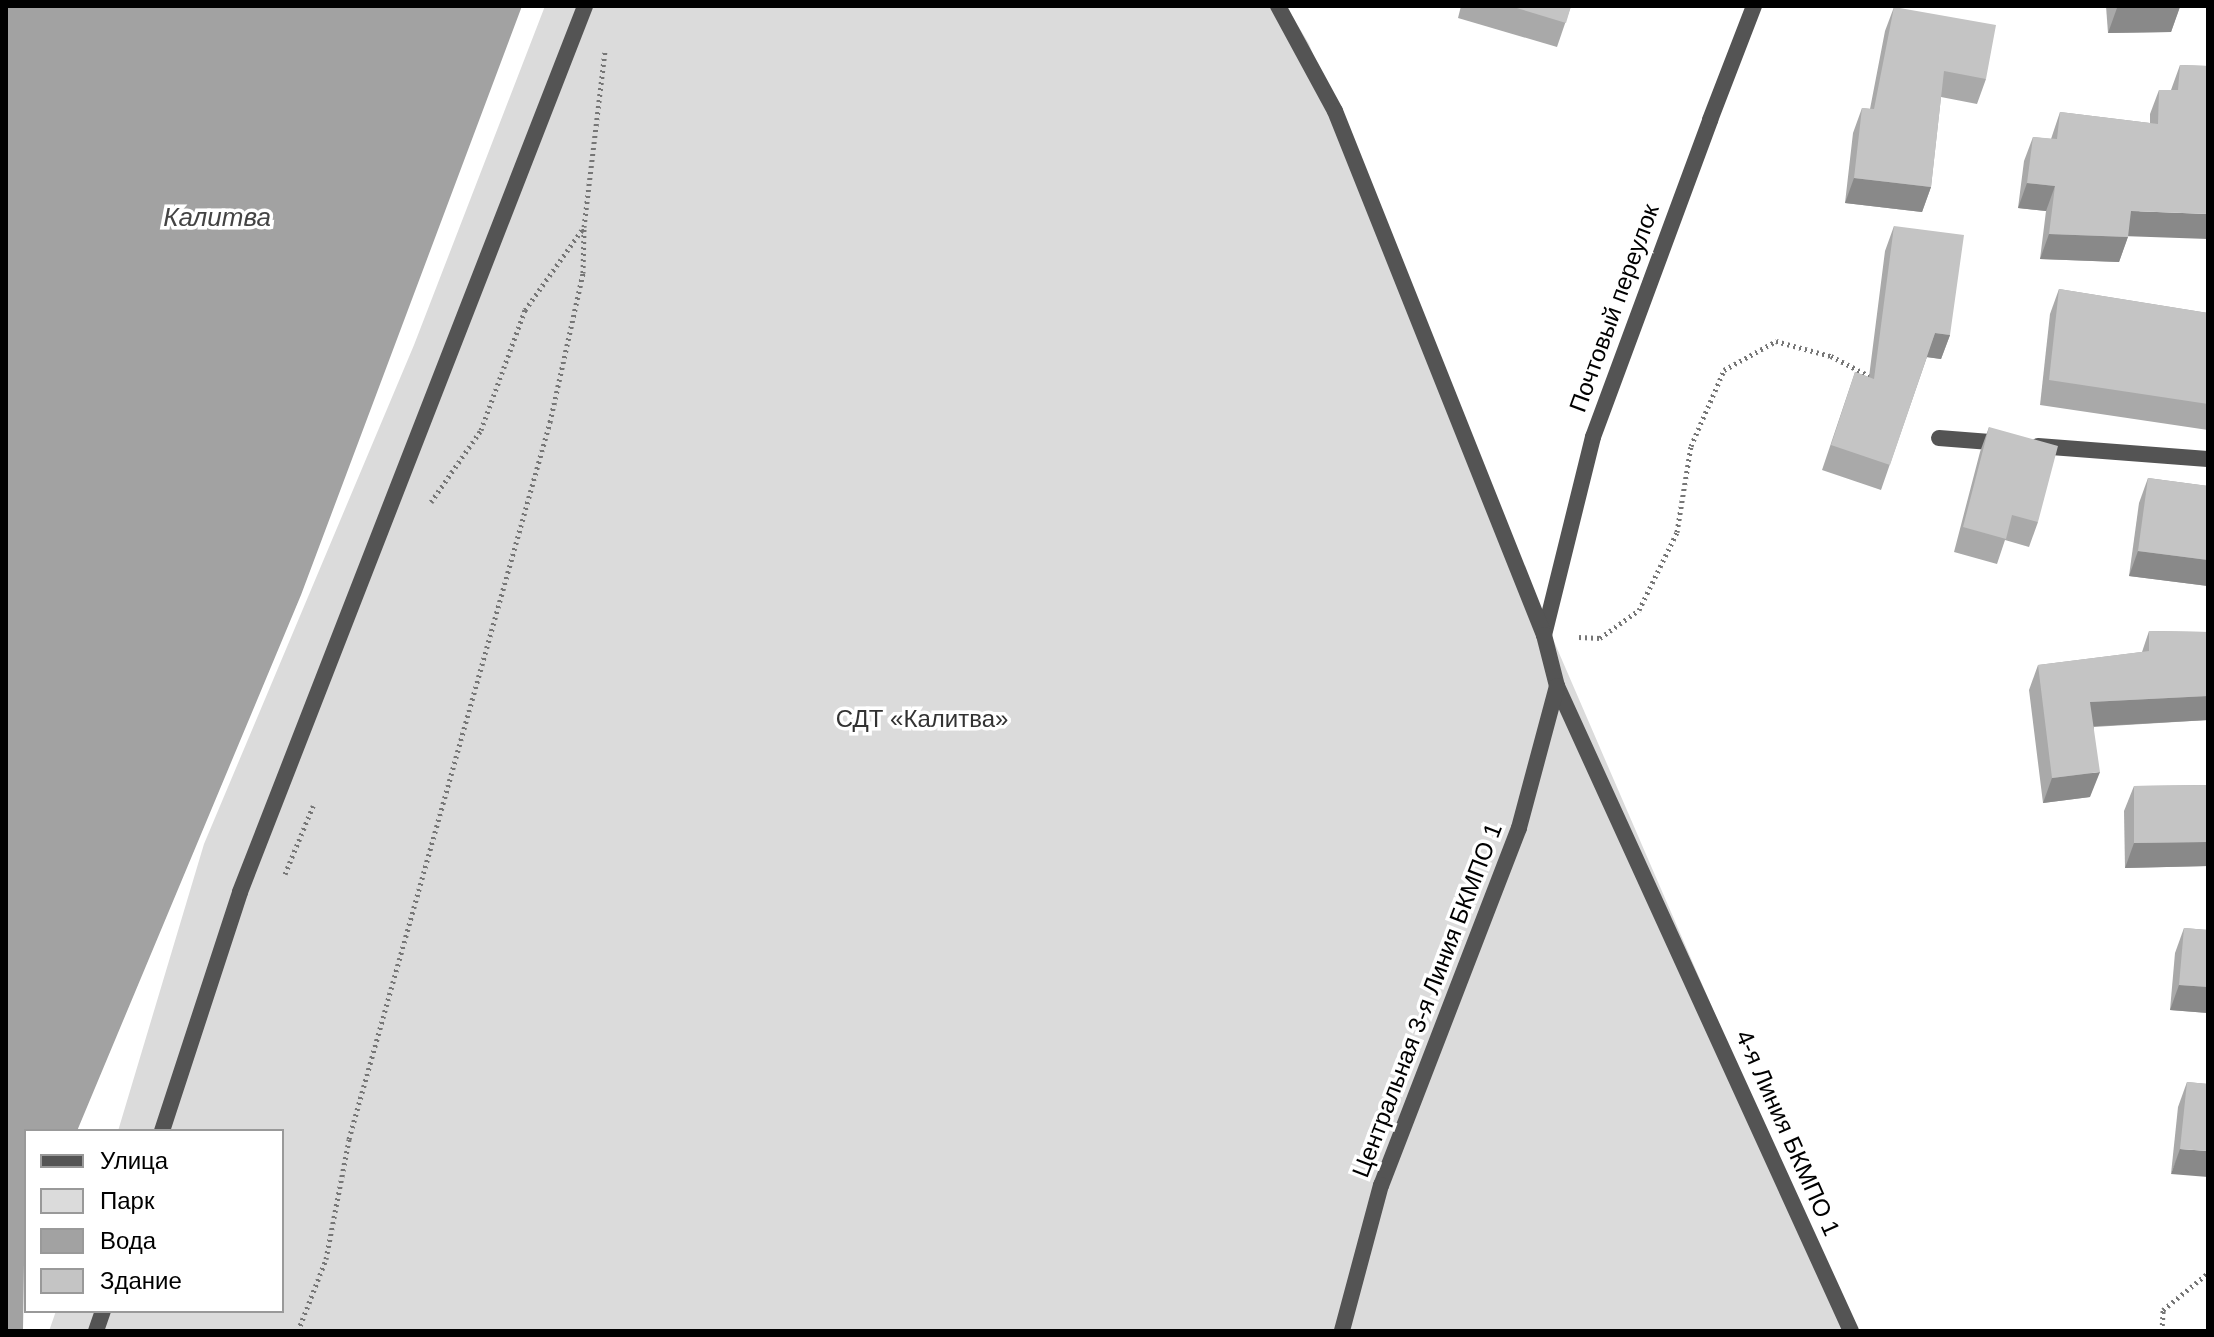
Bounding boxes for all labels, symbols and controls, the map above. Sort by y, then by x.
street label: Почтовый переулок [1563,200,1665,416]
water label: Калитва [163,202,271,234]
park label: СДТ «Калитва» [836,705,1008,733]
street label: Центральная 3-я Линия БКМПО 1 [1346,819,1508,1181]
street label: 4-я Линия БКМПО 1 [1730,1026,1846,1240]
legend [24,1129,284,1313]
text: Улица [100,1147,168,1174]
text: Парк [100,1187,154,1214]
text: Вода [100,1227,156,1254]
text: Здание [100,1267,182,1294]

